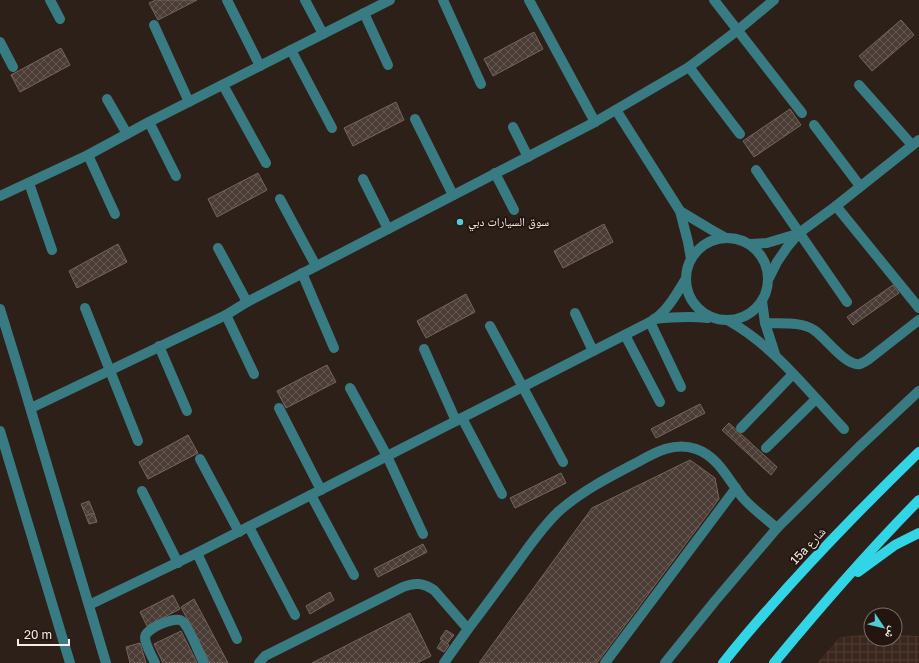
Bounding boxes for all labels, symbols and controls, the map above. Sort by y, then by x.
place label: سوق السيارات دبي [468,214,549,232]
marker: سوق السيارات دبي [455,217,465,227]
street label: 15a شارع [787,524,829,568]
north arrow [863,607,903,647]
scale bar [18,621,69,647]
text: ش [881,623,900,642]
text: 20 m [24,627,52,642]

